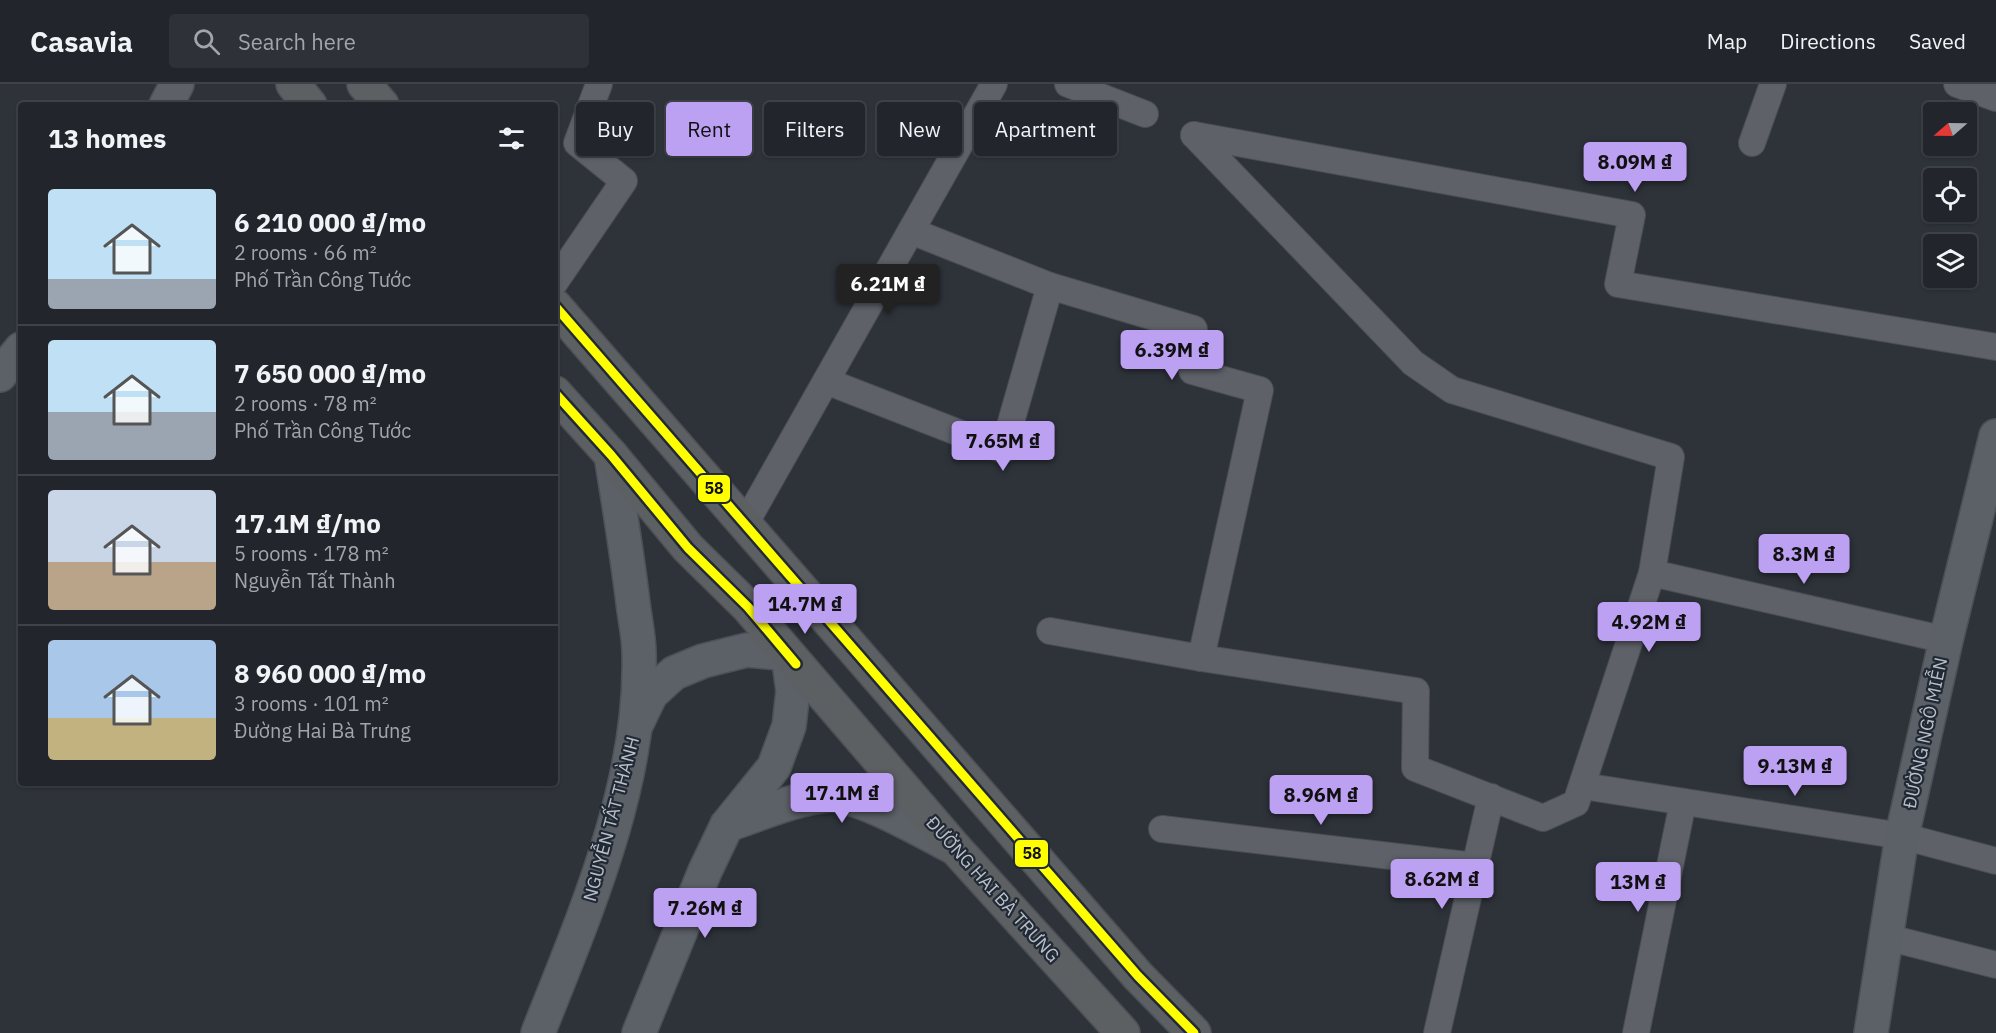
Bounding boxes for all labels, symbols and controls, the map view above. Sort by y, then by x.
search box [169,14,589,68]
text: Casavia [30,23,133,60]
icon: search [190,25,223,58]
text: Search here [238,27,356,56]
text: Map [1707,27,1747,55]
text: Directions [1780,27,1876,55]
text: Saved [1909,27,1966,55]
chip: Buy [576,102,654,156]
chip: Rent [666,102,752,156]
chip: Filters [764,102,865,156]
chip: New [877,102,962,156]
chip: Apartment [974,102,1117,156]
north arrow [1923,102,1977,156]
map controls [1923,102,1977,288]
text: 13 homes [48,121,166,155]
icon: filters [495,122,528,155]
pin: 8.09M ₫ [1580,142,1690,193]
text: 8.09M ₫ [1598,148,1672,175]
button: locate [1923,168,1977,222]
text: 6 210 000 ₫/mo [234,205,426,239]
icon: home [96,213,168,285]
button: layers [1923,234,1977,288]
text: 2 rooms · 66 m² [234,239,377,266]
pin: 6.21M ₫ [833,264,943,315]
text: Phố Trần Công Tước [234,266,411,293]
text: 6.21M ₫ [851,270,925,297]
pin: 6.39M ₫ [1117,330,1227,381]
text: 6.39M ₫ [1135,336,1209,363]
text: 7 650 000 ₫/mo [234,356,426,390]
icon: home [96,364,168,436]
text: 2 rooms · 78 m² [234,390,377,417]
text: Phố Trần Công Tước [234,417,411,444]
pin: 7.65M ₫ [948,421,1058,472]
text: 7.65M ₫ [966,427,1040,454]
line badge: 58 [697,474,731,503]
text: 58 [704,478,724,498]
text: 17.1M ₫/mo [234,506,381,540]
icon: home [96,514,168,586]
pin: 8.3M ₫ [1755,534,1853,585]
text: 5 rooms · 178 m² [234,540,389,567]
text: 8.3M ₫ [1773,540,1835,567]
text: Nguyễn Tất Thành [234,567,396,594]
pin: 14.7M ₫ [750,584,860,635]
text: 14.7M ₫ [768,590,842,617]
pin: 4.92M ₫ [1594,602,1704,653]
text: 4.92M ₫ [1612,608,1686,635]
street label: ĐƯỜNG NGÔ MIỄN [1896,655,1952,811]
text: 8 960 000 ₫/mo [234,656,426,690]
icon: home [96,664,168,736]
text: 3 rooms · 101 m² [234,690,389,717]
text: Đường Hai Bà Trưng [234,717,411,744]
street label: NGUYỄN TẤT THÀNH [575,733,644,904]
pin: 9.13M ₫ [1740,746,1850,797]
text: 9.13M ₫ [1758,752,1832,779]
pin: 17.1M ₫ [787,773,897,824]
pin: 8.96M ₫ [1266,775,1376,826]
text: 17.1M ₫ [805,779,879,806]
text: 8.96M ₫ [1284,781,1358,808]
street label: ĐƯỜNG HAI BÀ TRƯNG [921,811,1065,967]
line badge: 58 [1014,839,1049,868]
text: 58 [1022,843,1042,863]
pin: 8.62M ₫ [1387,859,1497,910]
pin: 13M ₫ [1596,862,1680,913]
text: 8.62M ₫ [1405,865,1479,892]
text: 13M ₫ [1610,868,1666,895]
pin: 7.26M ₫ [650,888,760,939]
text: 7.26M ₫ [668,894,742,921]

